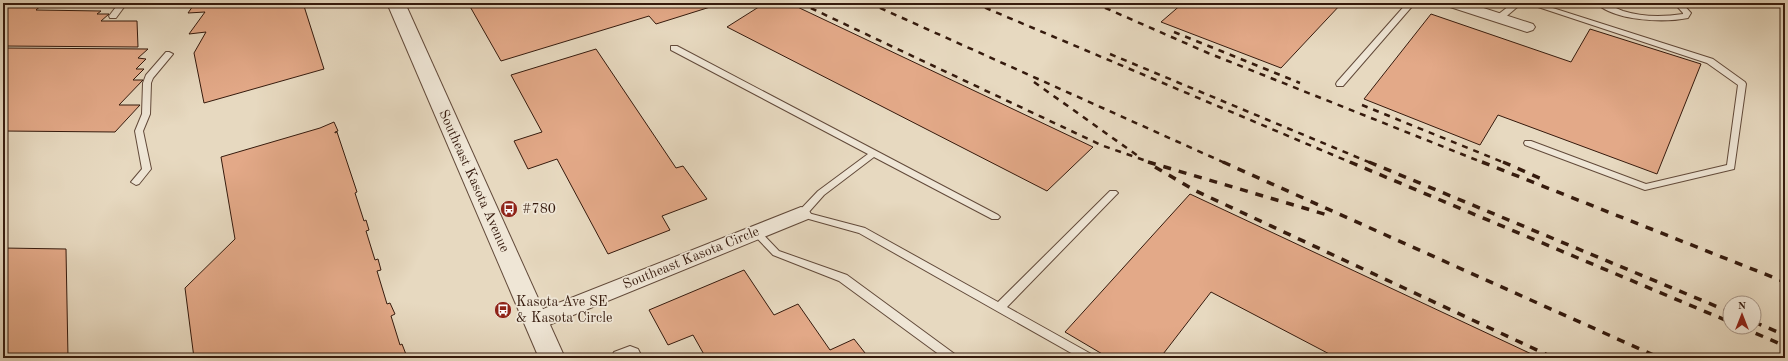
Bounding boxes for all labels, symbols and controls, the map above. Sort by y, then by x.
street label: Southeast Kasota Avenue [436,108,512,254]
bus stop icon: #780 [499,199,519,219]
place label: #780 [522,202,556,216]
street label: Southeast Kasota Circle [621,224,761,292]
place label: Kasota Ave SE & Kasota Circle [516,295,612,325]
north arrow [1722,295,1762,335]
bus stop icon: Kasota Ave SE & Kasota Circle [493,300,513,320]
text: N [1738,301,1747,312]

